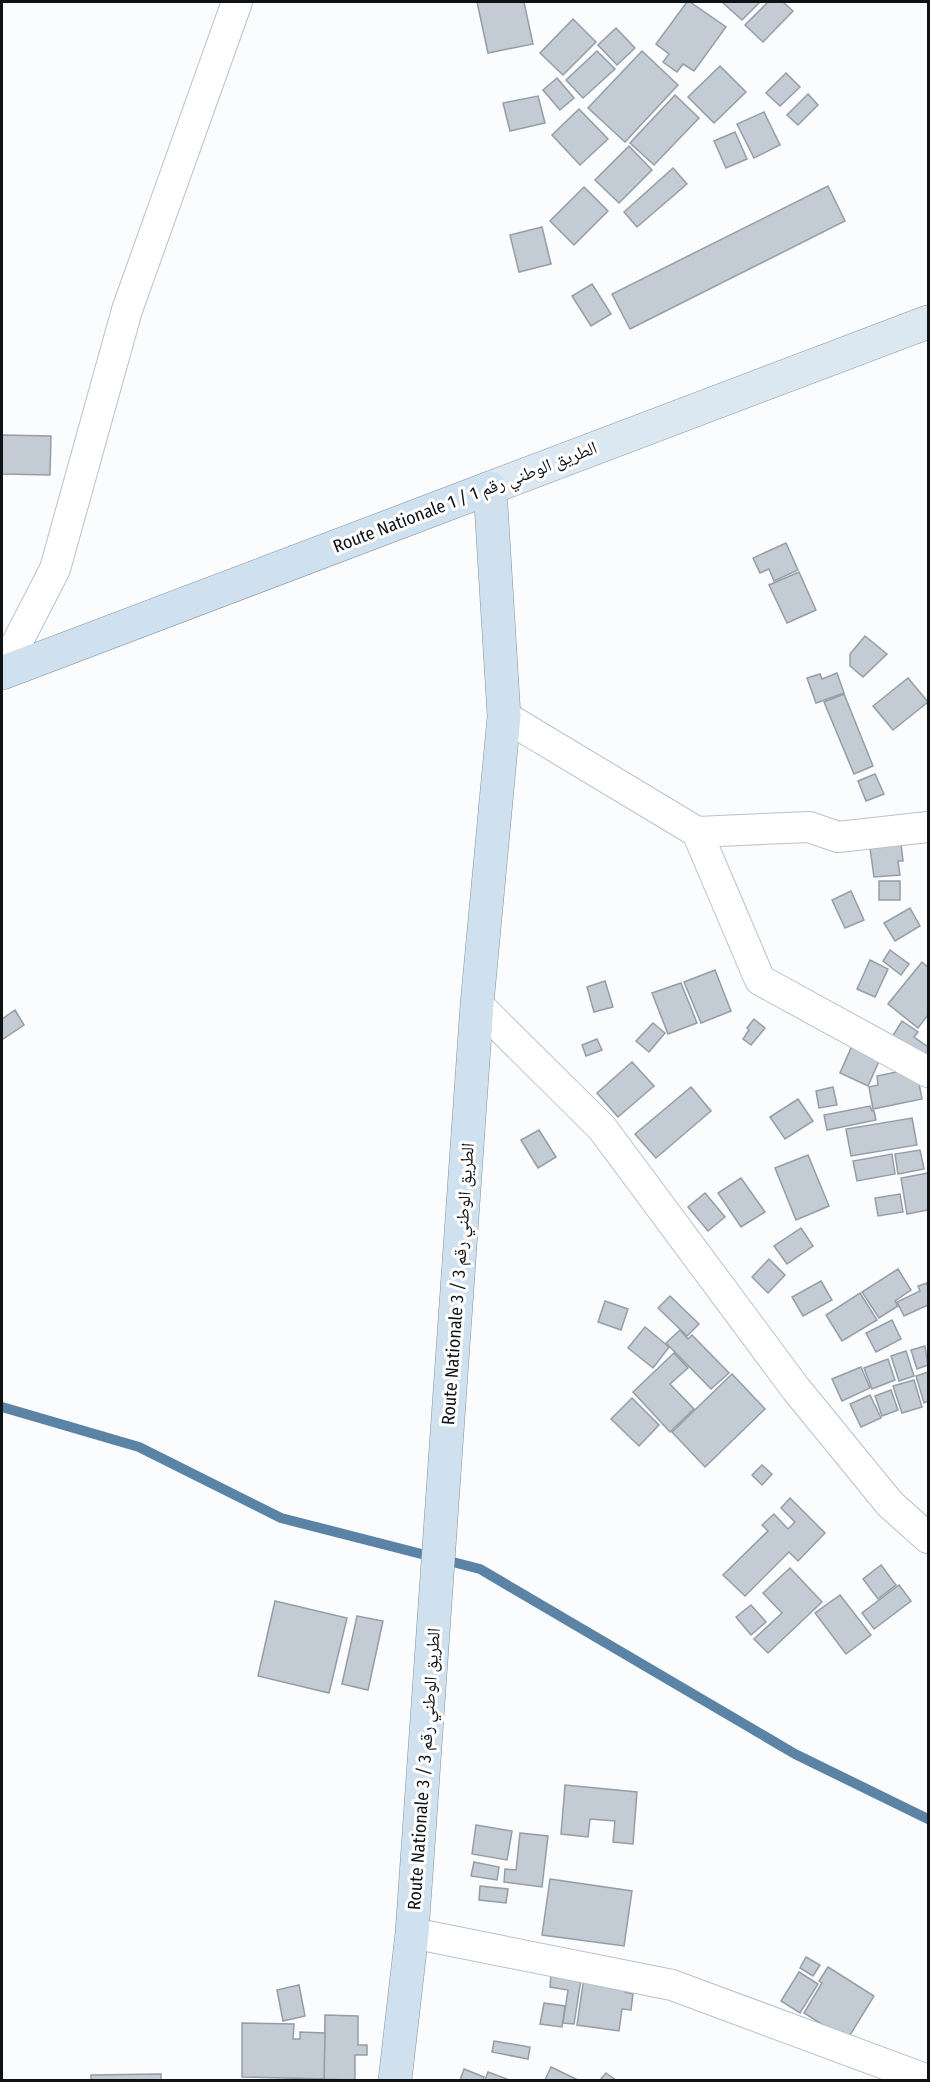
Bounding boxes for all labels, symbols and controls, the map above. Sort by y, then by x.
street label: Route Nationale 1 / الطريق الوطني رقم 1 [330,436,601,561]
street label: Route Nationale 3 / الطريق الوطني رقم 3 [437,1142,482,1426]
street label: Route Nationale 3 / الطريق الوطني رقم 3 [403,1627,448,1911]

